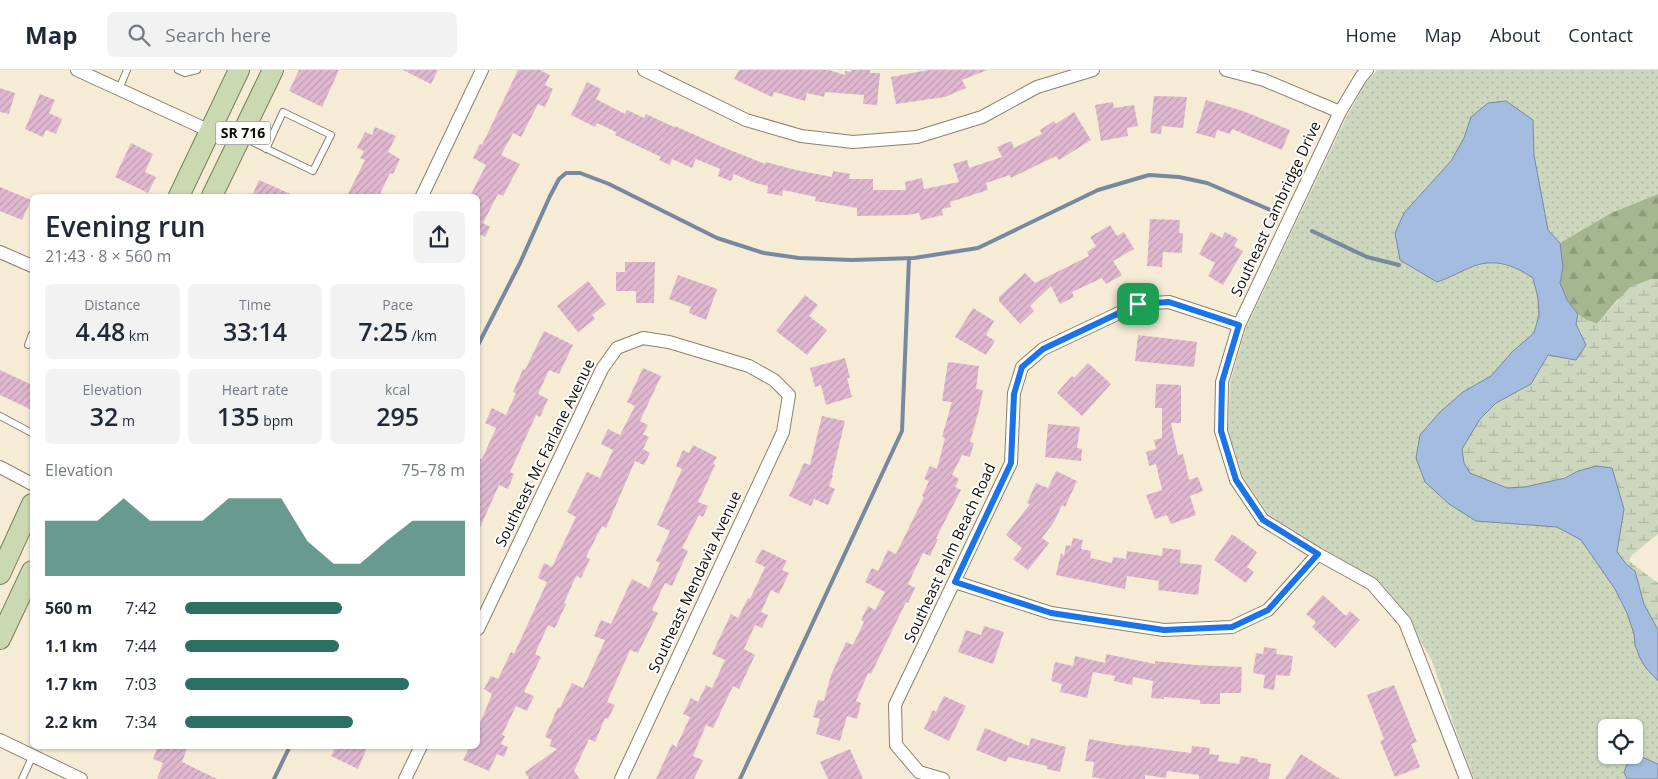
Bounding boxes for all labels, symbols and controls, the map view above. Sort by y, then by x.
search box [107,12,457,57]
text: Map [25,18,77,51]
icon: search [125,21,153,49]
text: Search here [165,22,271,48]
text: Home [1346,23,1396,47]
text: Map [1424,23,1462,47]
text: About [1490,23,1540,47]
text: Contact [1568,23,1633,47]
street label: Southeast Cambridge Drive [1226,118,1325,299]
road number: SR 716 [216,122,270,144]
text: Evening run [45,207,206,245]
button: share [413,211,465,263]
text: 21:43 · 8 × 560 m [45,245,171,267]
pin [1117,283,1159,325]
icon: arrive [1124,290,1152,318]
text: Distance [84,295,140,314]
text: Time [239,295,271,314]
text: Pace [382,295,413,314]
text: 4.48 [75,314,125,348]
text: 33:14 [223,314,287,348]
text: 7:25 [358,314,408,348]
text: km [125,326,149,345]
text: /km [408,326,437,345]
street label: Southeast Mc Farlane Avenue [490,355,598,550]
text: Elevation [83,380,142,399]
text: Heart rate [222,380,288,399]
text: kcal [385,380,410,399]
text: 32 [90,399,118,433]
text: 135 [217,399,260,433]
text: 295 [376,399,419,433]
text: m [118,411,135,430]
text: bpm [260,411,293,430]
text: Elevation [45,459,113,481]
text: 75–78 m [401,459,465,481]
street label: Southeast Palm Beach Road [899,460,999,645]
street label: Southeast Mendavia Avenue [643,487,745,676]
text: 560 m [45,597,92,619]
text: 7:42 [125,597,157,619]
text: 1.1 km [45,635,98,657]
text: 7:44 [125,635,157,657]
text: 1.7 km [45,673,98,695]
text: 7:03 [125,673,157,695]
text: 2.2 km [45,711,98,733]
text: 7:34 [125,711,157,733]
map controls [1598,719,1643,764]
button: locate [1598,719,1643,764]

